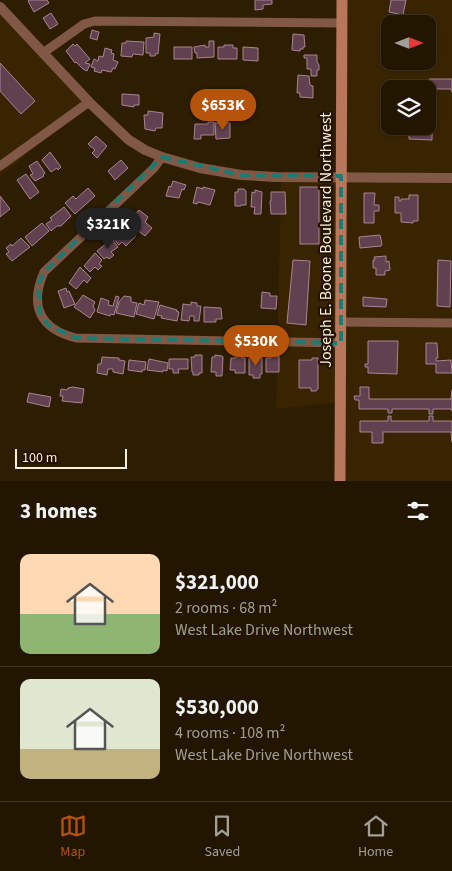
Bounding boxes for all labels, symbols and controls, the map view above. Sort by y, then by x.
north arrow [381,15,436,70]
map controls [381,15,436,135]
button: layers [381,80,436,135]
pin: $653K [188,88,258,131]
text: $653K [201,94,245,116]
street label: Joseph E. Boone Boulevard Northwest [315,112,337,368]
pin: $321K [73,208,143,250]
text: $321K [86,213,130,235]
pin: $530K [221,324,291,367]
text: $530K [234,330,278,352]
scale bar [15,446,128,469]
text: 100 m [22,448,57,468]
text: 3 homes [20,496,97,526]
icon: filters [404,497,432,525]
text: $321,000 [175,567,259,597]
icon: home [60,574,120,634]
text: 2 rooms · 68 m² [175,597,277,619]
text: West Lake Drive Northwest [175,619,353,641]
text: $530,000 [175,692,259,722]
icon: home [60,699,120,759]
text: 4 rooms · 108 m² [175,722,285,744]
text: West Lake Drive Northwest [175,744,353,766]
tab: Map [59,812,87,862]
tab: Saved [204,812,240,862]
tab: Home [358,812,393,862]

